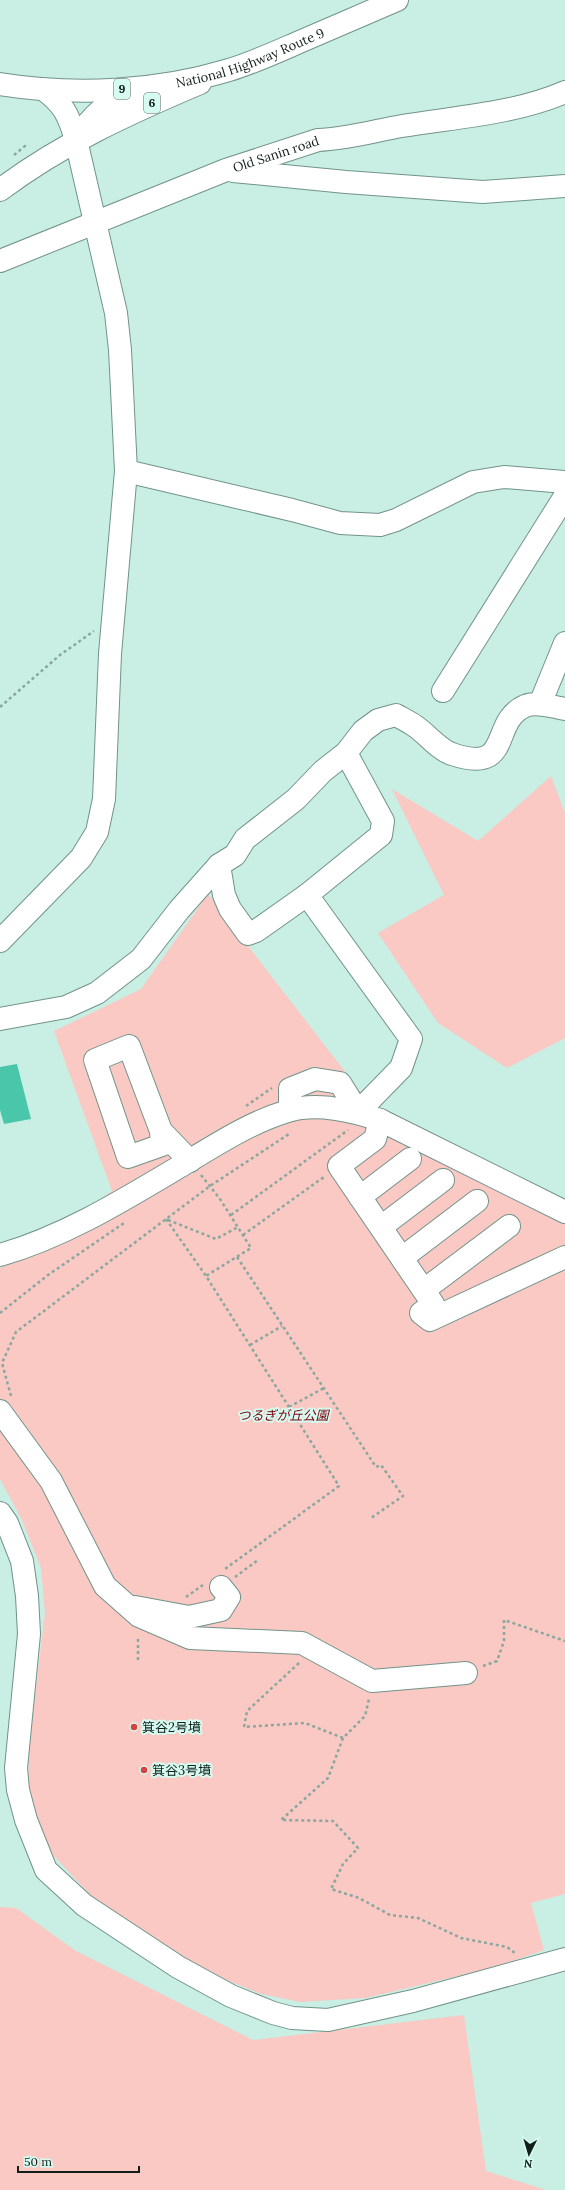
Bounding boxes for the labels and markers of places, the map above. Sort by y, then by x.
place label: 箕谷2号墳 [142,1719,201,1736]
marker: 箕谷2号墳 [129,1722,139,1732]
place label: 箕谷3号墳 [152,1762,211,1779]
marker: 箕谷3号墳 [139,1765,149,1775]

